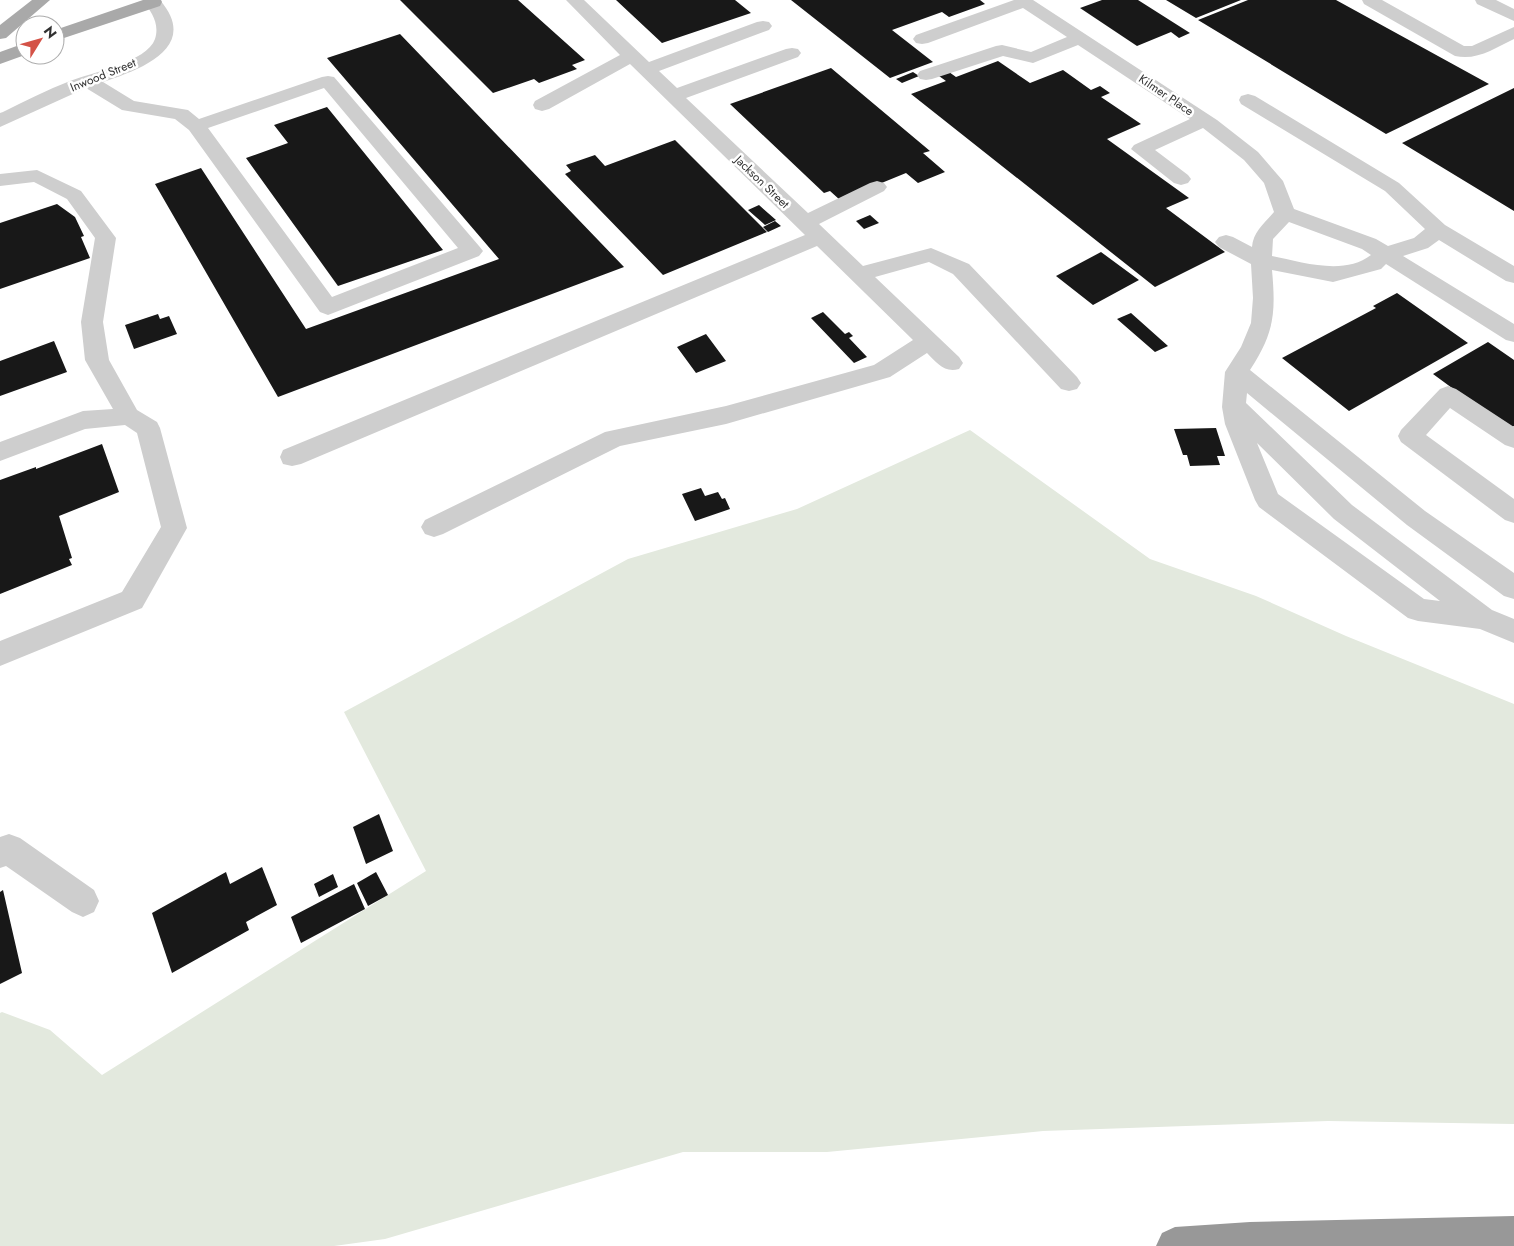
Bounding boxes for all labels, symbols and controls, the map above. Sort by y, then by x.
north arrow [15,15,65,65]
text: N [39,22,62,43]
street label: Inwood Street [67,54,139,96]
street label: Kilmer Place [1135,70,1197,120]
street label: Jackson Street [729,150,793,213]

